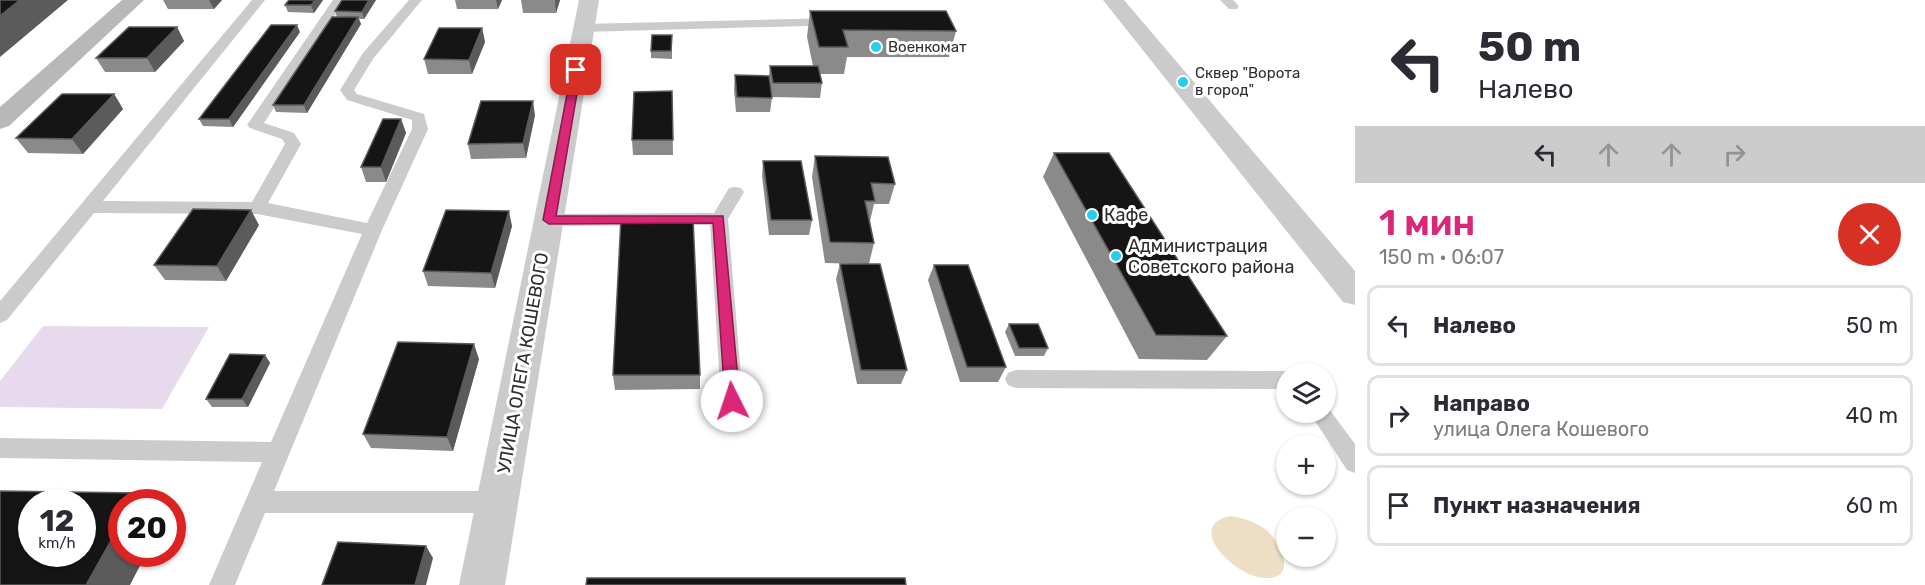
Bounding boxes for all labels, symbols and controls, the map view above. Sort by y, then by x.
text: 50 m [1478,22,1581,72]
icon: left [1379,24,1457,102]
place label: Военкомат [888,38,967,56]
marker: Военкомат [869,40,883,54]
pin [550,44,601,95]
icon: arrive [559,53,592,86]
place label: Сквер "Ворота в город" [1195,64,1300,99]
text: Налево [1478,73,1574,105]
marker: Сквер "Ворота в город" [1176,75,1190,89]
icon: left [1529,138,1562,171]
icon: ahead [1592,138,1625,171]
icon: ahead [1655,138,1688,171]
icon: right [1718,138,1751,171]
text: 1 мин [1379,201,1475,244]
button: close [1838,203,1901,266]
place label: Кафе [1104,204,1148,226]
marker: Кафе [1085,208,1099,222]
place label: Администрация Советского района [1128,235,1294,278]
text: 150 m · 06:07 [1379,245,1504,269]
marker: Администрация Советского района [1109,249,1123,263]
street label: УЛИЦА ОЛЕГА КОШЕВОГО [493,251,553,475]
icon: left [1382,309,1415,342]
text: Налево [1433,312,1516,339]
text: 50 m [1846,312,1898,339]
map controls [1276,363,1336,567]
button: layers [1276,363,1336,423]
position arrow [700,369,764,433]
text: Направо [1433,390,1530,417]
icon: right [1382,399,1415,432]
text: 40 m [1845,402,1898,429]
text: улица Олега Кошевого [1433,417,1649,441]
button: + [1276,435,1336,495]
speed limit sign: 20 [108,489,186,567]
icon: arrive [1382,489,1415,522]
text: Пункт назначения [1433,492,1641,519]
text: 60 m [1846,492,1898,519]
text: 12 [40,503,74,539]
button: − [1276,507,1336,567]
text: km/h [38,534,76,552]

